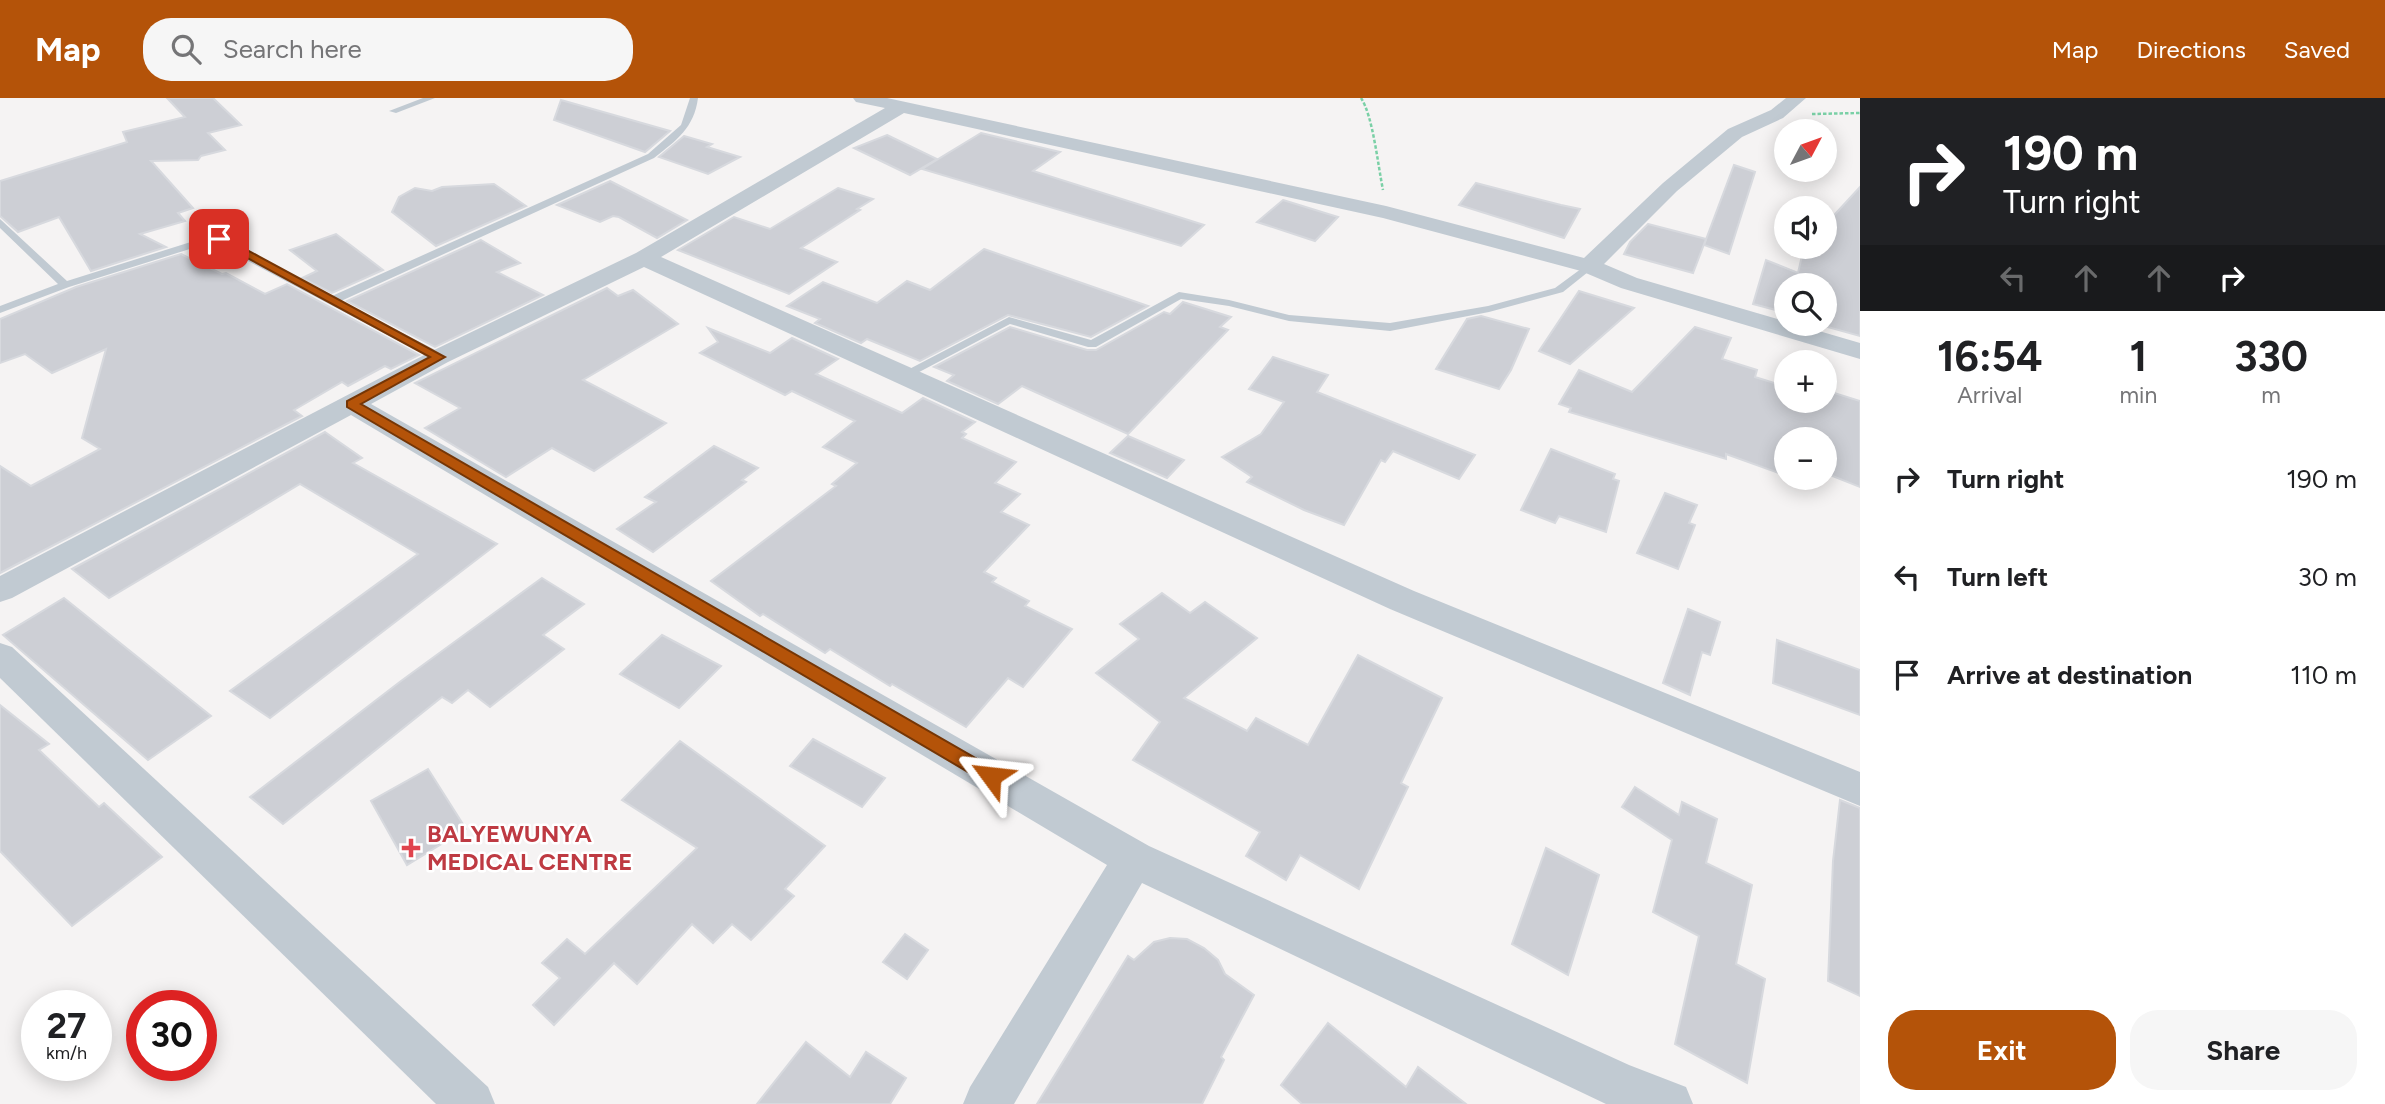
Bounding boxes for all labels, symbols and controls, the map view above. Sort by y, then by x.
search box [143,18,633,81]
text: Map [35,30,101,69]
icon: search [167,30,205,68]
text: Search here [223,33,362,65]
text: Map [2052,35,2098,64]
text: Directions [2136,35,2246,64]
text: Saved [2284,35,2350,64]
north arrow [1774,119,1838,182]
map controls [1774,119,1837,490]
text: 190 m [2003,123,2138,182]
icon: right [1888,126,1979,217]
text: Turn right [2003,183,2141,221]
button: sound [1774,196,1837,259]
pin [189,209,249,269]
icon: arrive [200,220,238,258]
icon: left [1994,259,2032,297]
icon: ahead [2067,259,2105,297]
icon: ahead [2140,259,2178,297]
icon: right [2213,259,2251,297]
button: search [1774,273,1837,336]
text: 16:54 [1937,331,2043,382]
text: 1 [2130,331,2147,382]
text: 330 [2234,331,2308,382]
button: + [1774,350,1837,413]
text: Arrival [1957,381,2022,409]
text: min [2120,381,2157,409]
text: m [2261,381,2281,409]
button: − [1774,427,1837,490]
icon: right [1888,460,1926,498]
text: Turn right [1947,463,2064,495]
text: 190 m [2286,463,2357,495]
icon: left [1888,558,1926,596]
text: Turn left [1947,561,2048,593]
text: 30 m [2298,561,2357,593]
icon: arrive [1888,656,1926,694]
text: Arrive at destination [1947,659,2192,691]
text: 110 m [2290,659,2357,691]
position arrow [954,739,1028,813]
place label: BALYEWUNYA MEDICAL CENTRE [427,819,632,876]
marker: BALYEWUNYA MEDICAL CENTRE [401,838,421,858]
speed limit sign: 30 [126,990,217,1081]
text: 27 [47,1005,86,1047]
button: Exit [1888,1010,2116,1090]
button: Share [2130,1010,2357,1090]
text: km/h [46,1042,87,1064]

